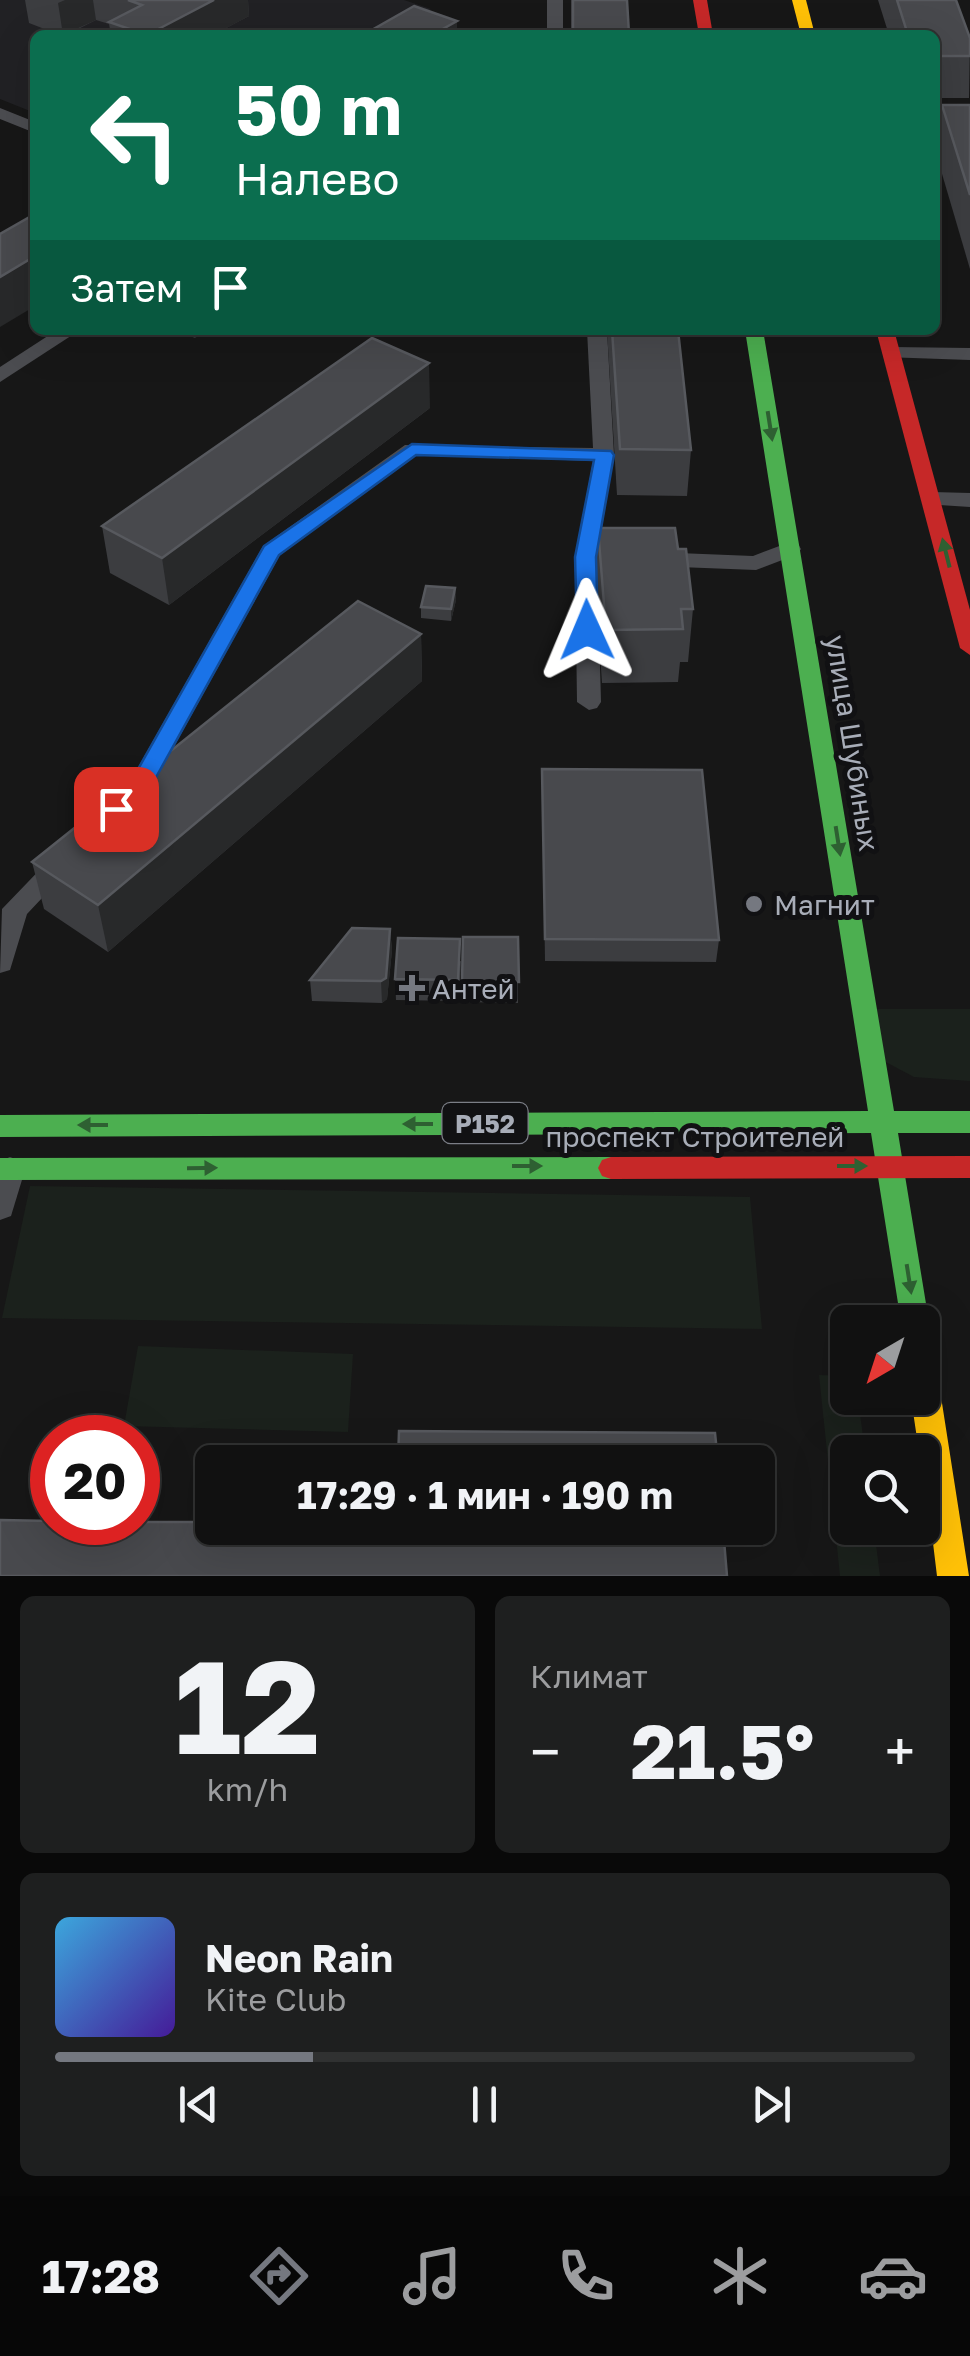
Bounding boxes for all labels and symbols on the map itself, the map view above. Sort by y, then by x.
one-way arrow [763,411,778,442]
one-way arrow [938,537,953,568]
position arrow [535,578,639,682]
street label: улица Шубиных [820,632,886,854]
pin [74,767,159,852]
one-way arrow [831,826,847,858]
place label: Магнит [774,888,875,921]
marker: Магнит [743,893,765,915]
place label: Антей [432,972,515,1005]
marker: Антей [401,977,423,999]
road number: Р152 [442,1103,528,1143]
one-way arrow [401,1116,433,1132]
one-way arrow [76,1117,108,1133]
street label: проспект Строителей [546,1120,844,1153]
one-way arrow [512,1158,544,1174]
one-way arrow [837,1158,869,1174]
one-way arrow [187,1160,219,1176]
one-way arrow [901,1264,917,1295]
north arrow [830,1305,940,1415]
speed limit sign: 20 [30,1415,160,1545]

